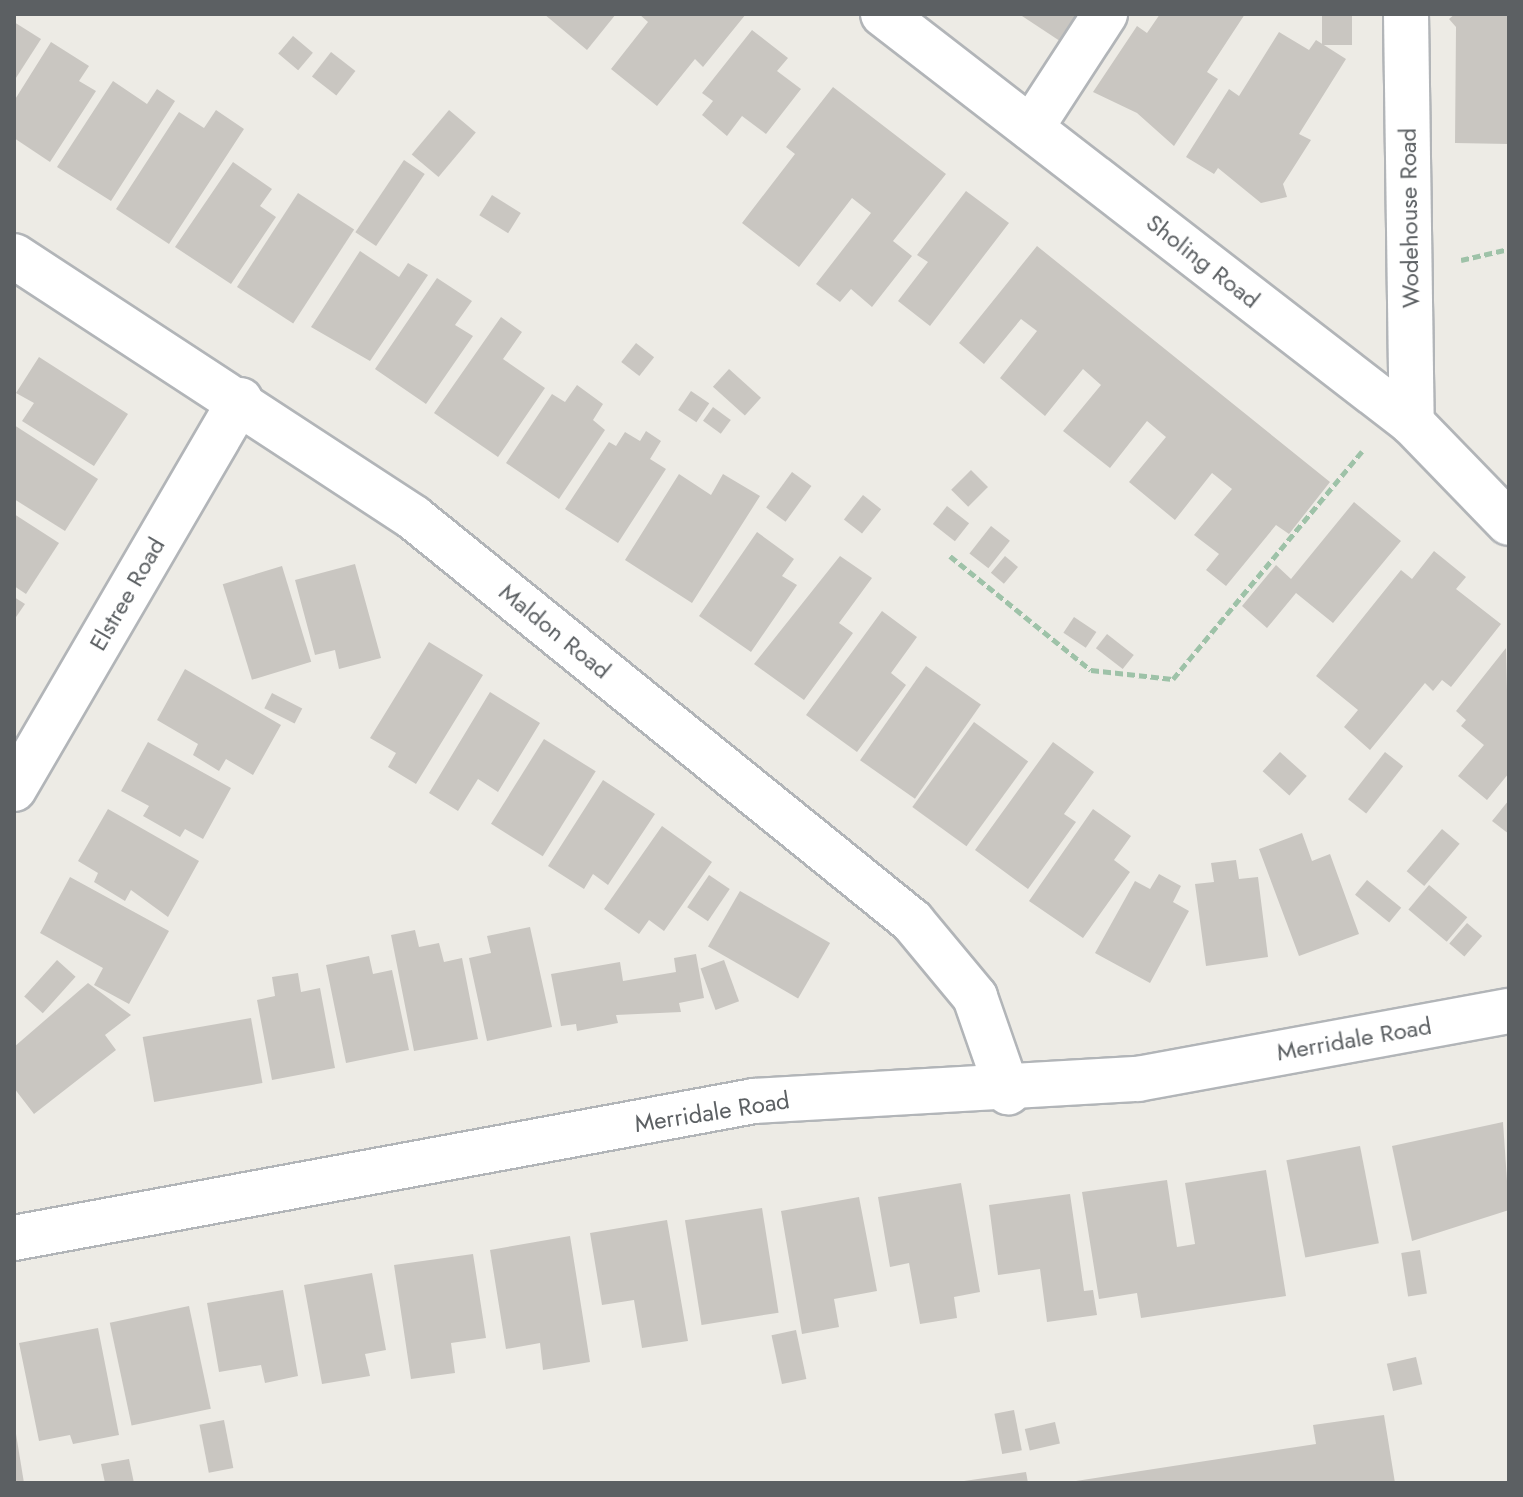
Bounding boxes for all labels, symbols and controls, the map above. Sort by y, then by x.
street label: Wodehouse Road [1393,128,1425,308]
street label: Sholing Road [1141,208,1265,314]
street label: Elstree Road [83,532,171,656]
street label: Maldon Road [494,577,616,685]
street label: Merridale Road [1274,1011,1434,1067]
street label: Merridale Road [632,1086,792,1138]

